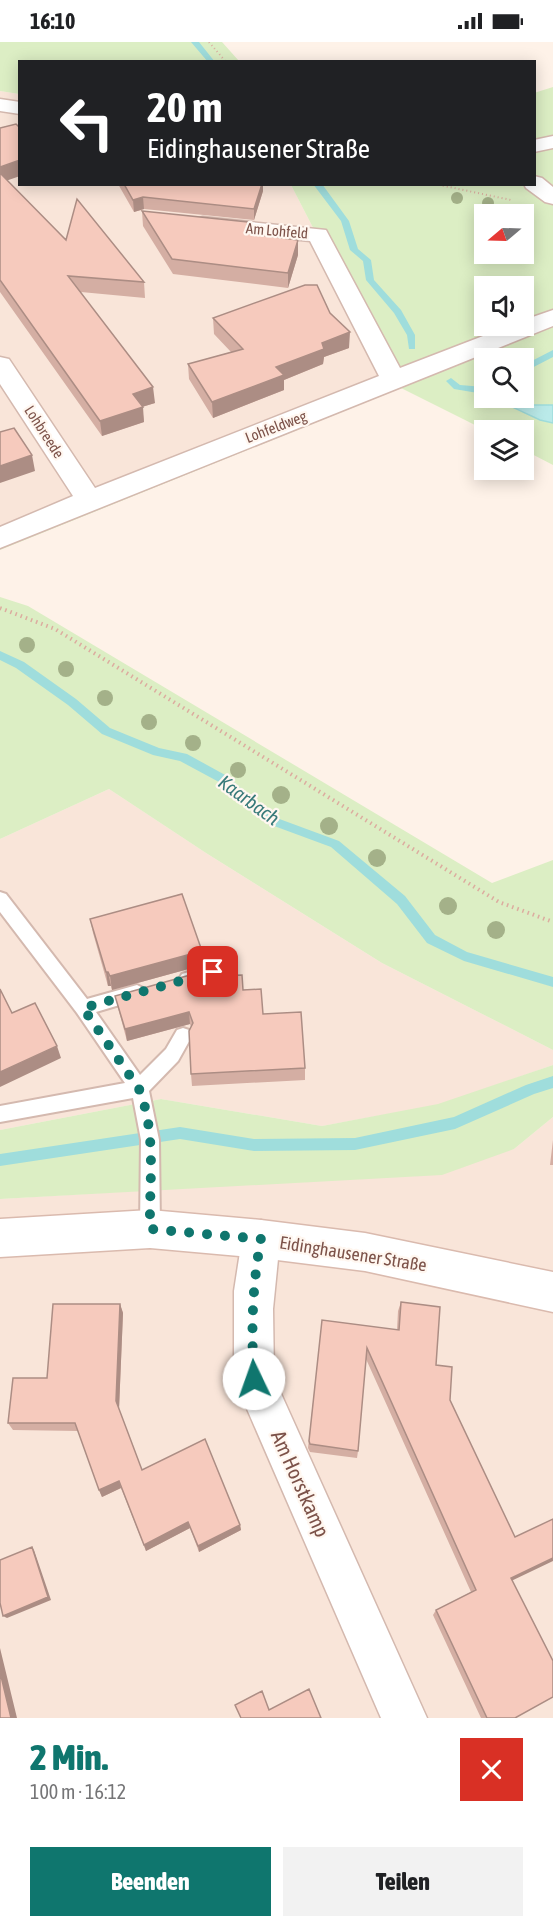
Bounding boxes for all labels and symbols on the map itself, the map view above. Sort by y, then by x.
north arrow [474,204,534,264]
street label: Am Lohfeld [245,219,309,242]
street label: Lohbreede [21,402,68,461]
street label: Lohfeldweg [243,407,309,446]
water label: Kaarbach [214,770,285,830]
pin [187,946,238,997]
street label: Eidinghausener Straße [278,1232,428,1276]
position arrow [222,1347,286,1411]
street label: Am Horstkamp [267,1427,335,1541]

